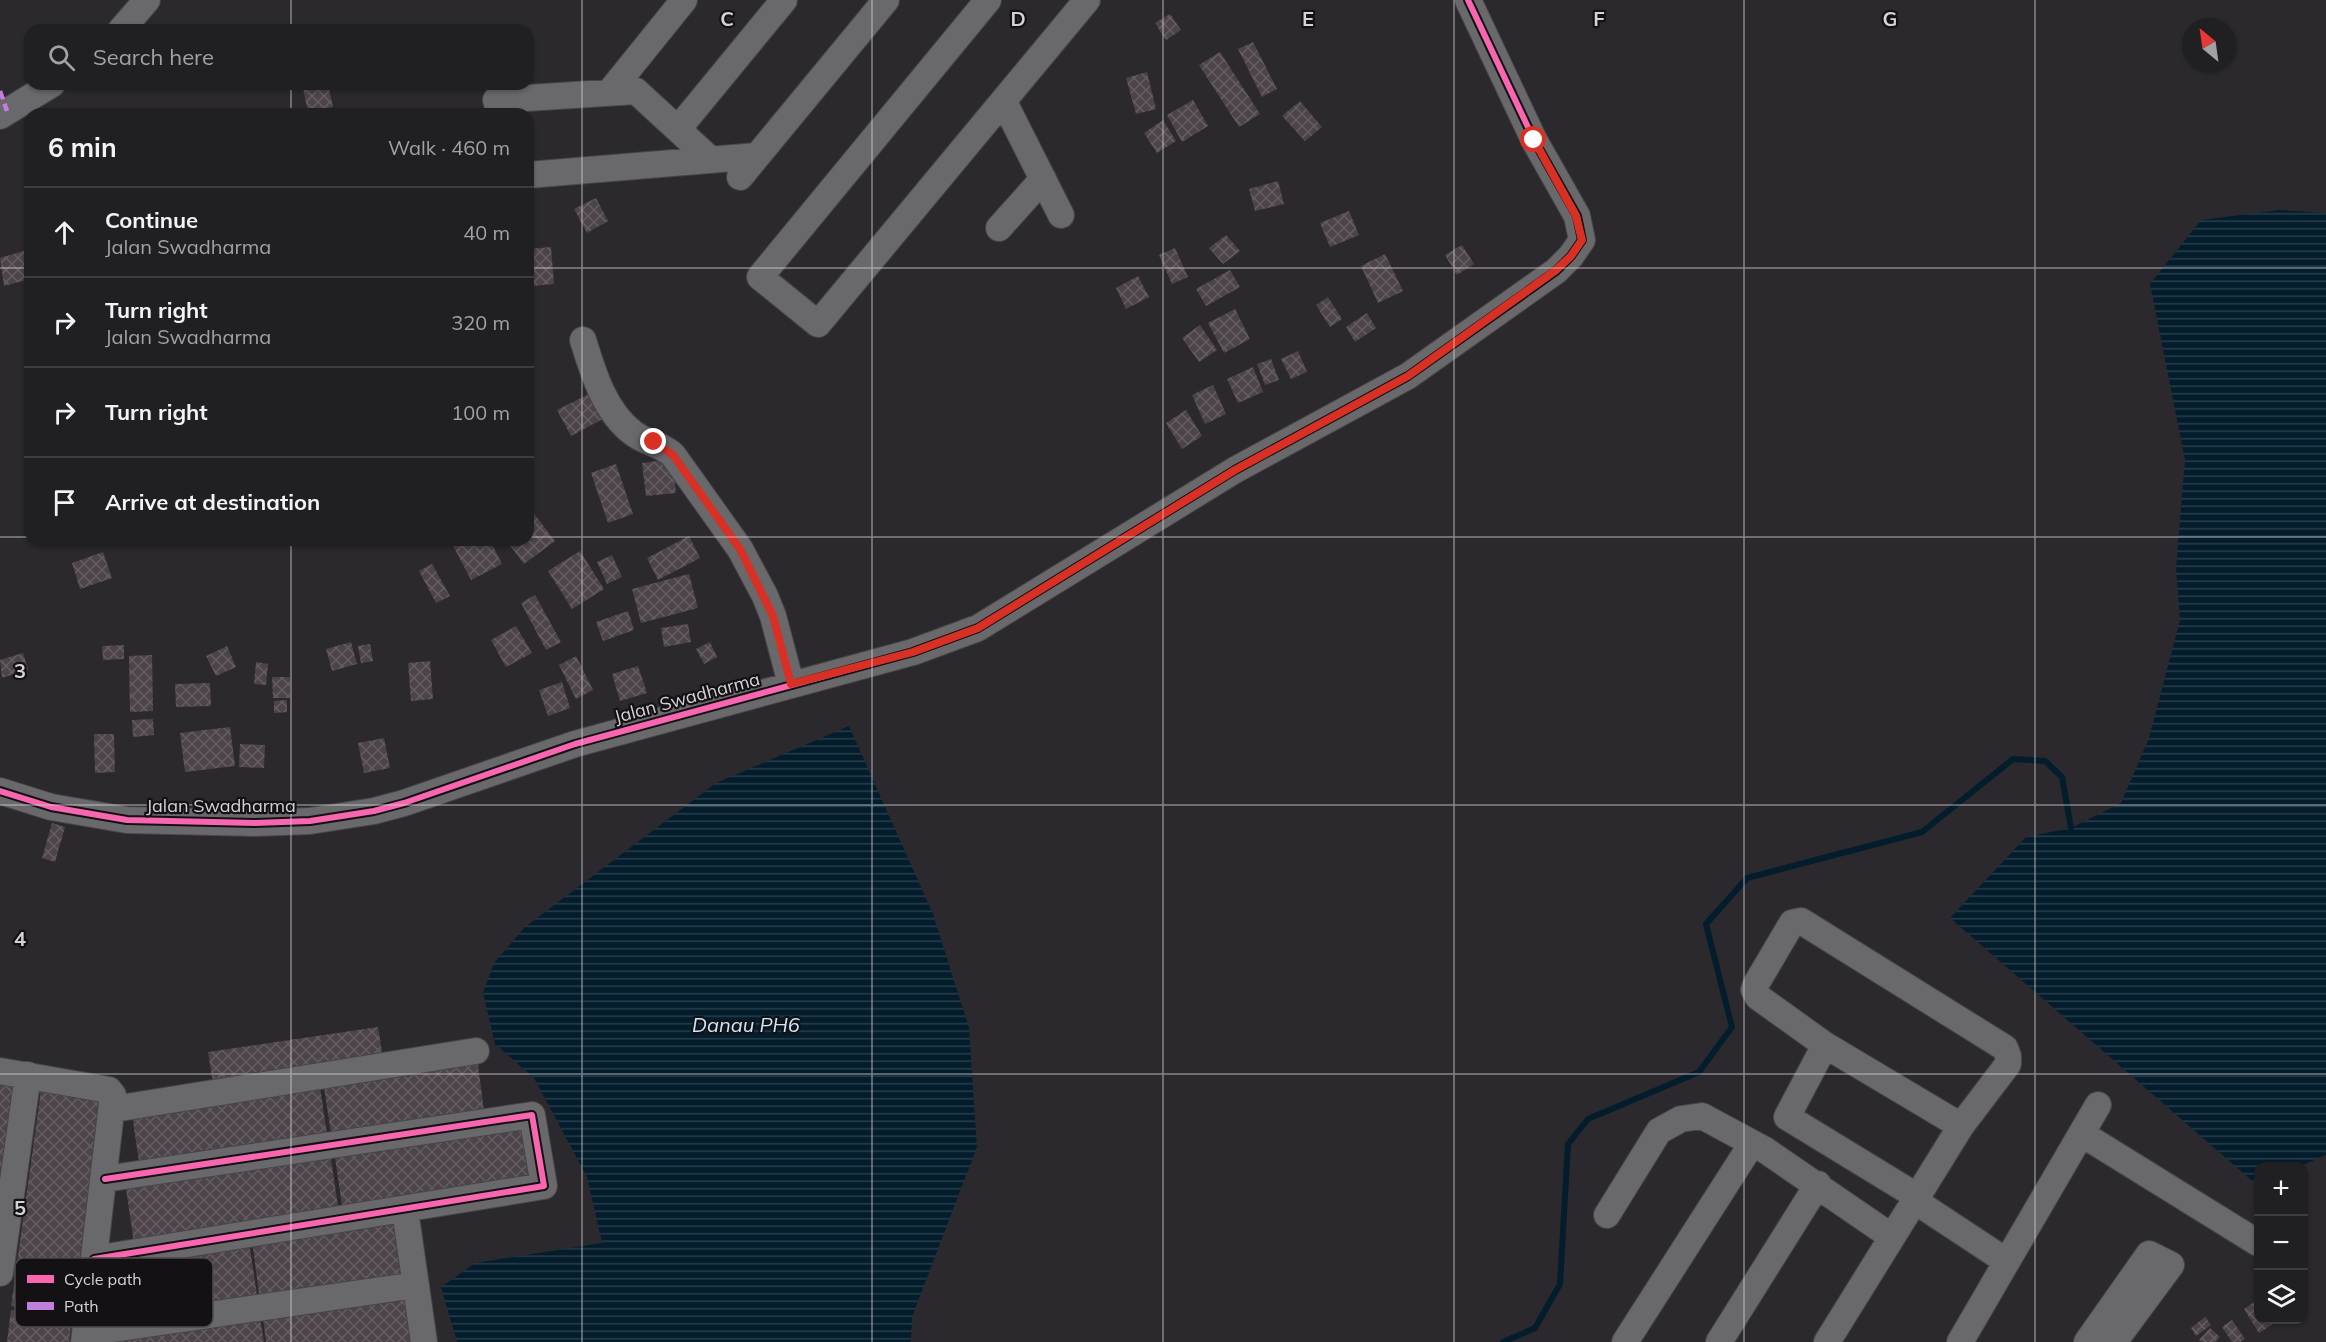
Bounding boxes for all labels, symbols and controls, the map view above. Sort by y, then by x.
text: C [720,6,734,31]
text: D [1010,6,1026,31]
text: E [1302,6,1314,31]
text: F [1593,6,1605,31]
text: G [1883,6,1897,31]
north arrow [2182,18,2236,72]
search box [24,24,534,90]
icon: search [45,41,78,74]
text: Search here [93,43,214,71]
route start [1520,126,1546,152]
text: 6 min [48,131,117,164]
text: Walk · 460 m [388,135,510,160]
text: Continue [105,206,198,234]
icon: ahead [48,216,81,249]
text: 40 m [463,220,510,245]
text: Jalan Swadharma [105,234,271,259]
text: Turn right [105,296,208,324]
icon: right [48,306,81,339]
text: 320 m [451,310,510,335]
text: Jalan Swadharma [105,324,271,349]
icon: right [48,396,81,429]
text: Turn right [105,398,208,426]
text: 100 m [451,400,510,425]
route end [640,428,666,454]
icon: arrive [48,486,81,519]
text: Arrive at destination [105,488,320,516]
text: 3 [14,658,26,683]
street label: Jalan Swadharma [612,667,762,728]
street label: Jalan Swadharma [146,794,296,817]
text: 4 [14,926,26,951]
water label: Danau PH6 [692,1012,801,1037]
map controls [2254,1162,2308,1324]
button: + [2254,1162,2308,1216]
text: 5 [14,1195,26,1220]
button: − [2254,1216,2308,1270]
legend [15,1258,213,1327]
text: Cycle path [64,1269,142,1289]
button: layers [2254,1270,2308,1324]
text: Path [64,1296,99,1316]

